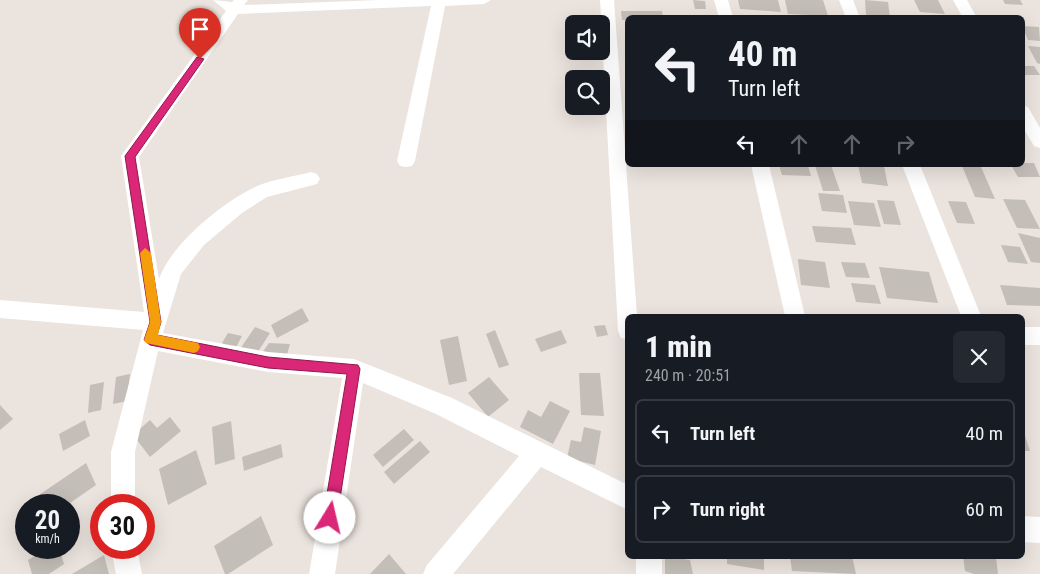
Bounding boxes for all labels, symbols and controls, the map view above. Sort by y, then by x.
pin [179,8,221,59]
icon: arrive [186,15,214,43]
map controls [565,15,610,115]
button: sound [565,15,610,60]
text: 40 m [728,34,797,75]
icon: left [645,35,710,100]
button: search [565,70,610,115]
text: Turn left [728,76,800,101]
icon: left [732,130,760,158]
icon: ahead [785,130,813,158]
icon: ahead [838,130,866,158]
icon: right [891,130,919,158]
text: 1 min [645,329,712,364]
button: close [953,331,1005,383]
text: 240 m · 20:51 [645,366,731,385]
icon: left [647,419,675,447]
text: Turn left [690,422,755,445]
text: 40 m [966,422,1003,445]
position arrow [303,491,355,543]
speed limit sign: 30 [90,494,155,559]
icon: right [647,495,675,523]
text: Turn right [690,498,765,521]
text: 60 m [966,498,1003,521]
text: 20 [35,506,60,535]
text: km/h [35,532,60,546]

